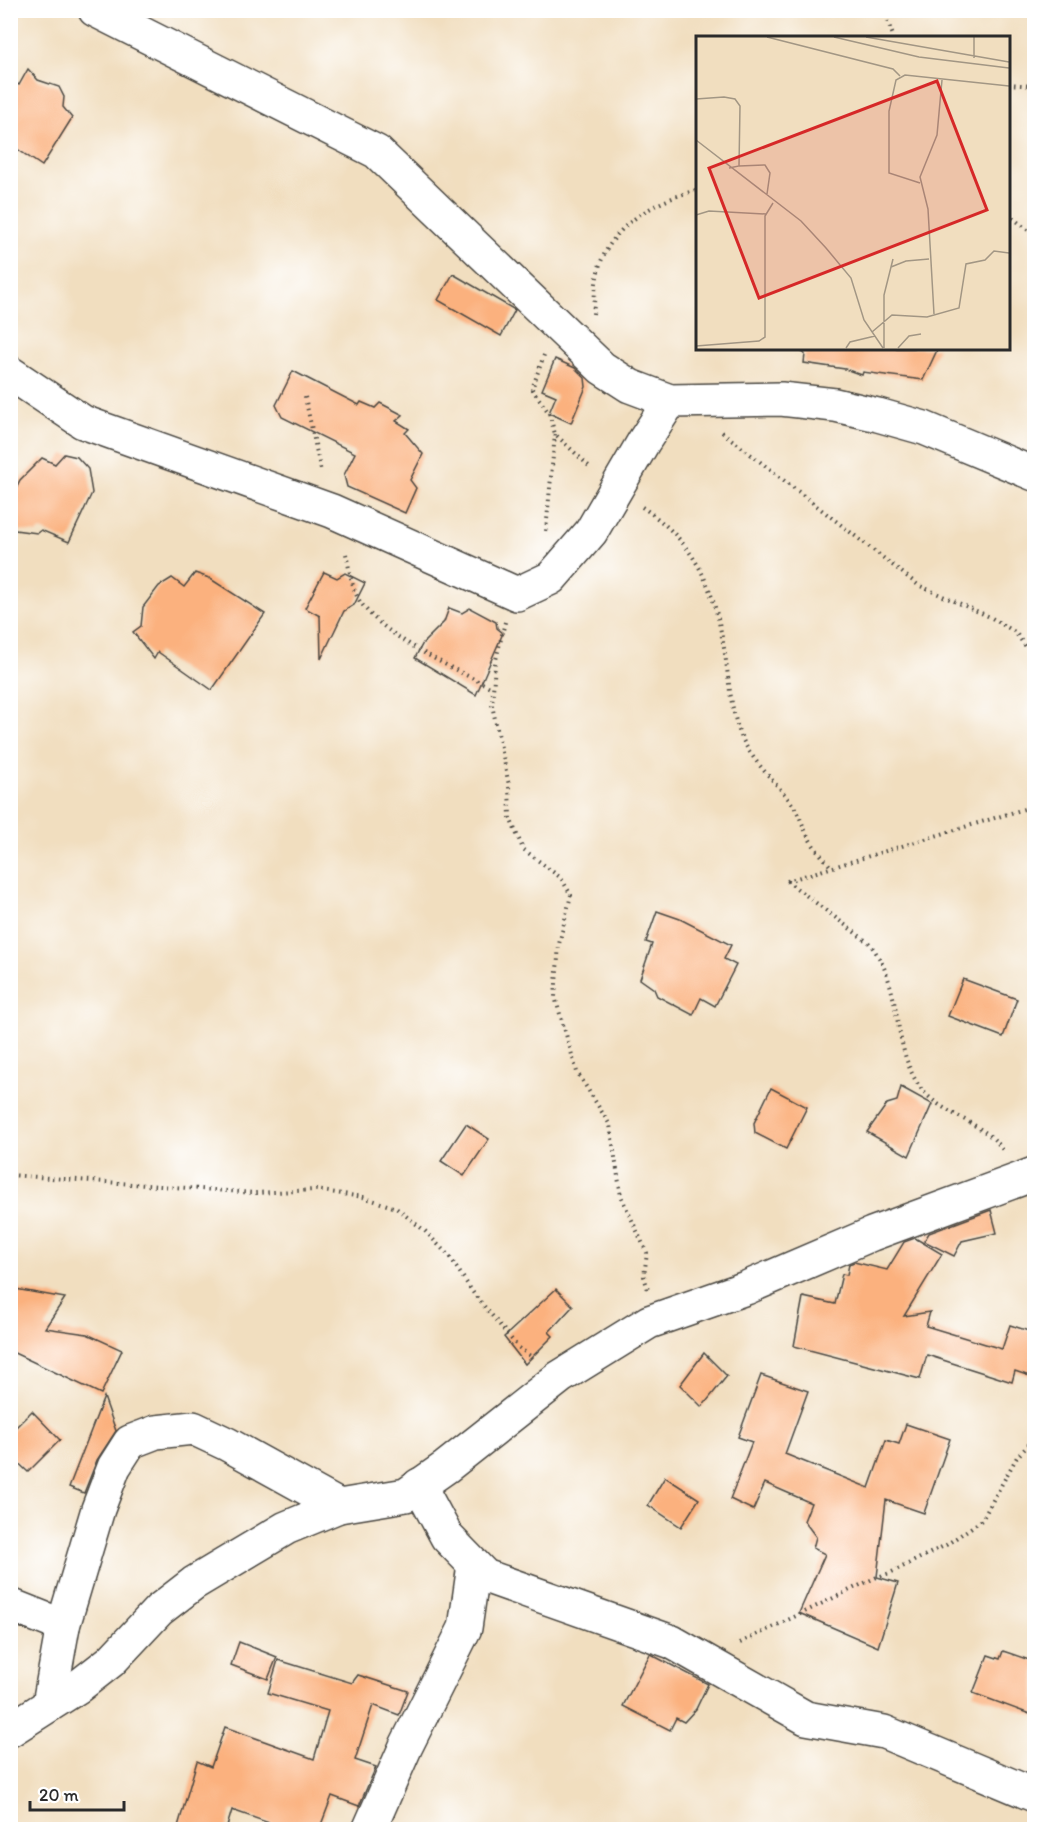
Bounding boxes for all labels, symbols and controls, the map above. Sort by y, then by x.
inset map [696,36,1009,350]
scale bar [30,1774,124,1812]
text: 20 m [39,1784,79,1806]

